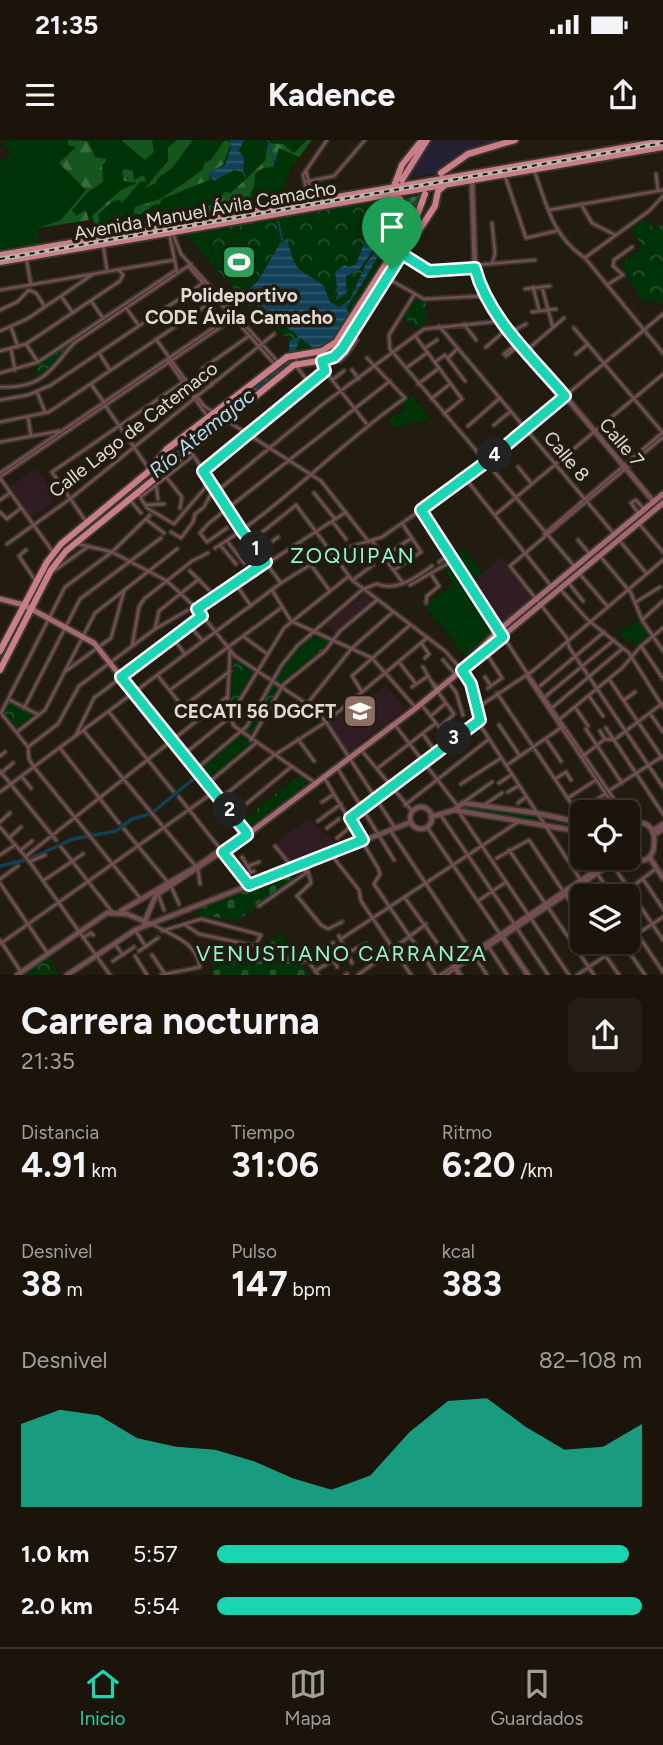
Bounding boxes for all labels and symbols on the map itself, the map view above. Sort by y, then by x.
street label: Avenida Manuel Ávila Camacho [72,176,338,245]
pin [362,197,422,269]
sports icon: Polideportivo CODE Ávila Camacho [220,243,258,281]
place label: Polideportivo CODE Ávila Camacho [145,284,333,329]
street label: Calle Lago de Catemaco [44,356,222,502]
water label: Río Atemajac [144,382,260,483]
street label: Calle 7 [594,413,649,472]
street label: Calle 8 [539,427,594,486]
pin: 4 [477,438,512,472]
pin: 1 [238,532,274,566]
district label: ZOQUIPAN [290,543,416,568]
school or university icon: CECATI 56 DGCFT [341,692,379,730]
place label: CECATI 56 DGCFT [174,700,336,723]
pin: 3 [436,720,472,756]
pin: 2 [212,792,247,828]
district label: VENUSTIANO CARRANZA [196,941,488,966]

